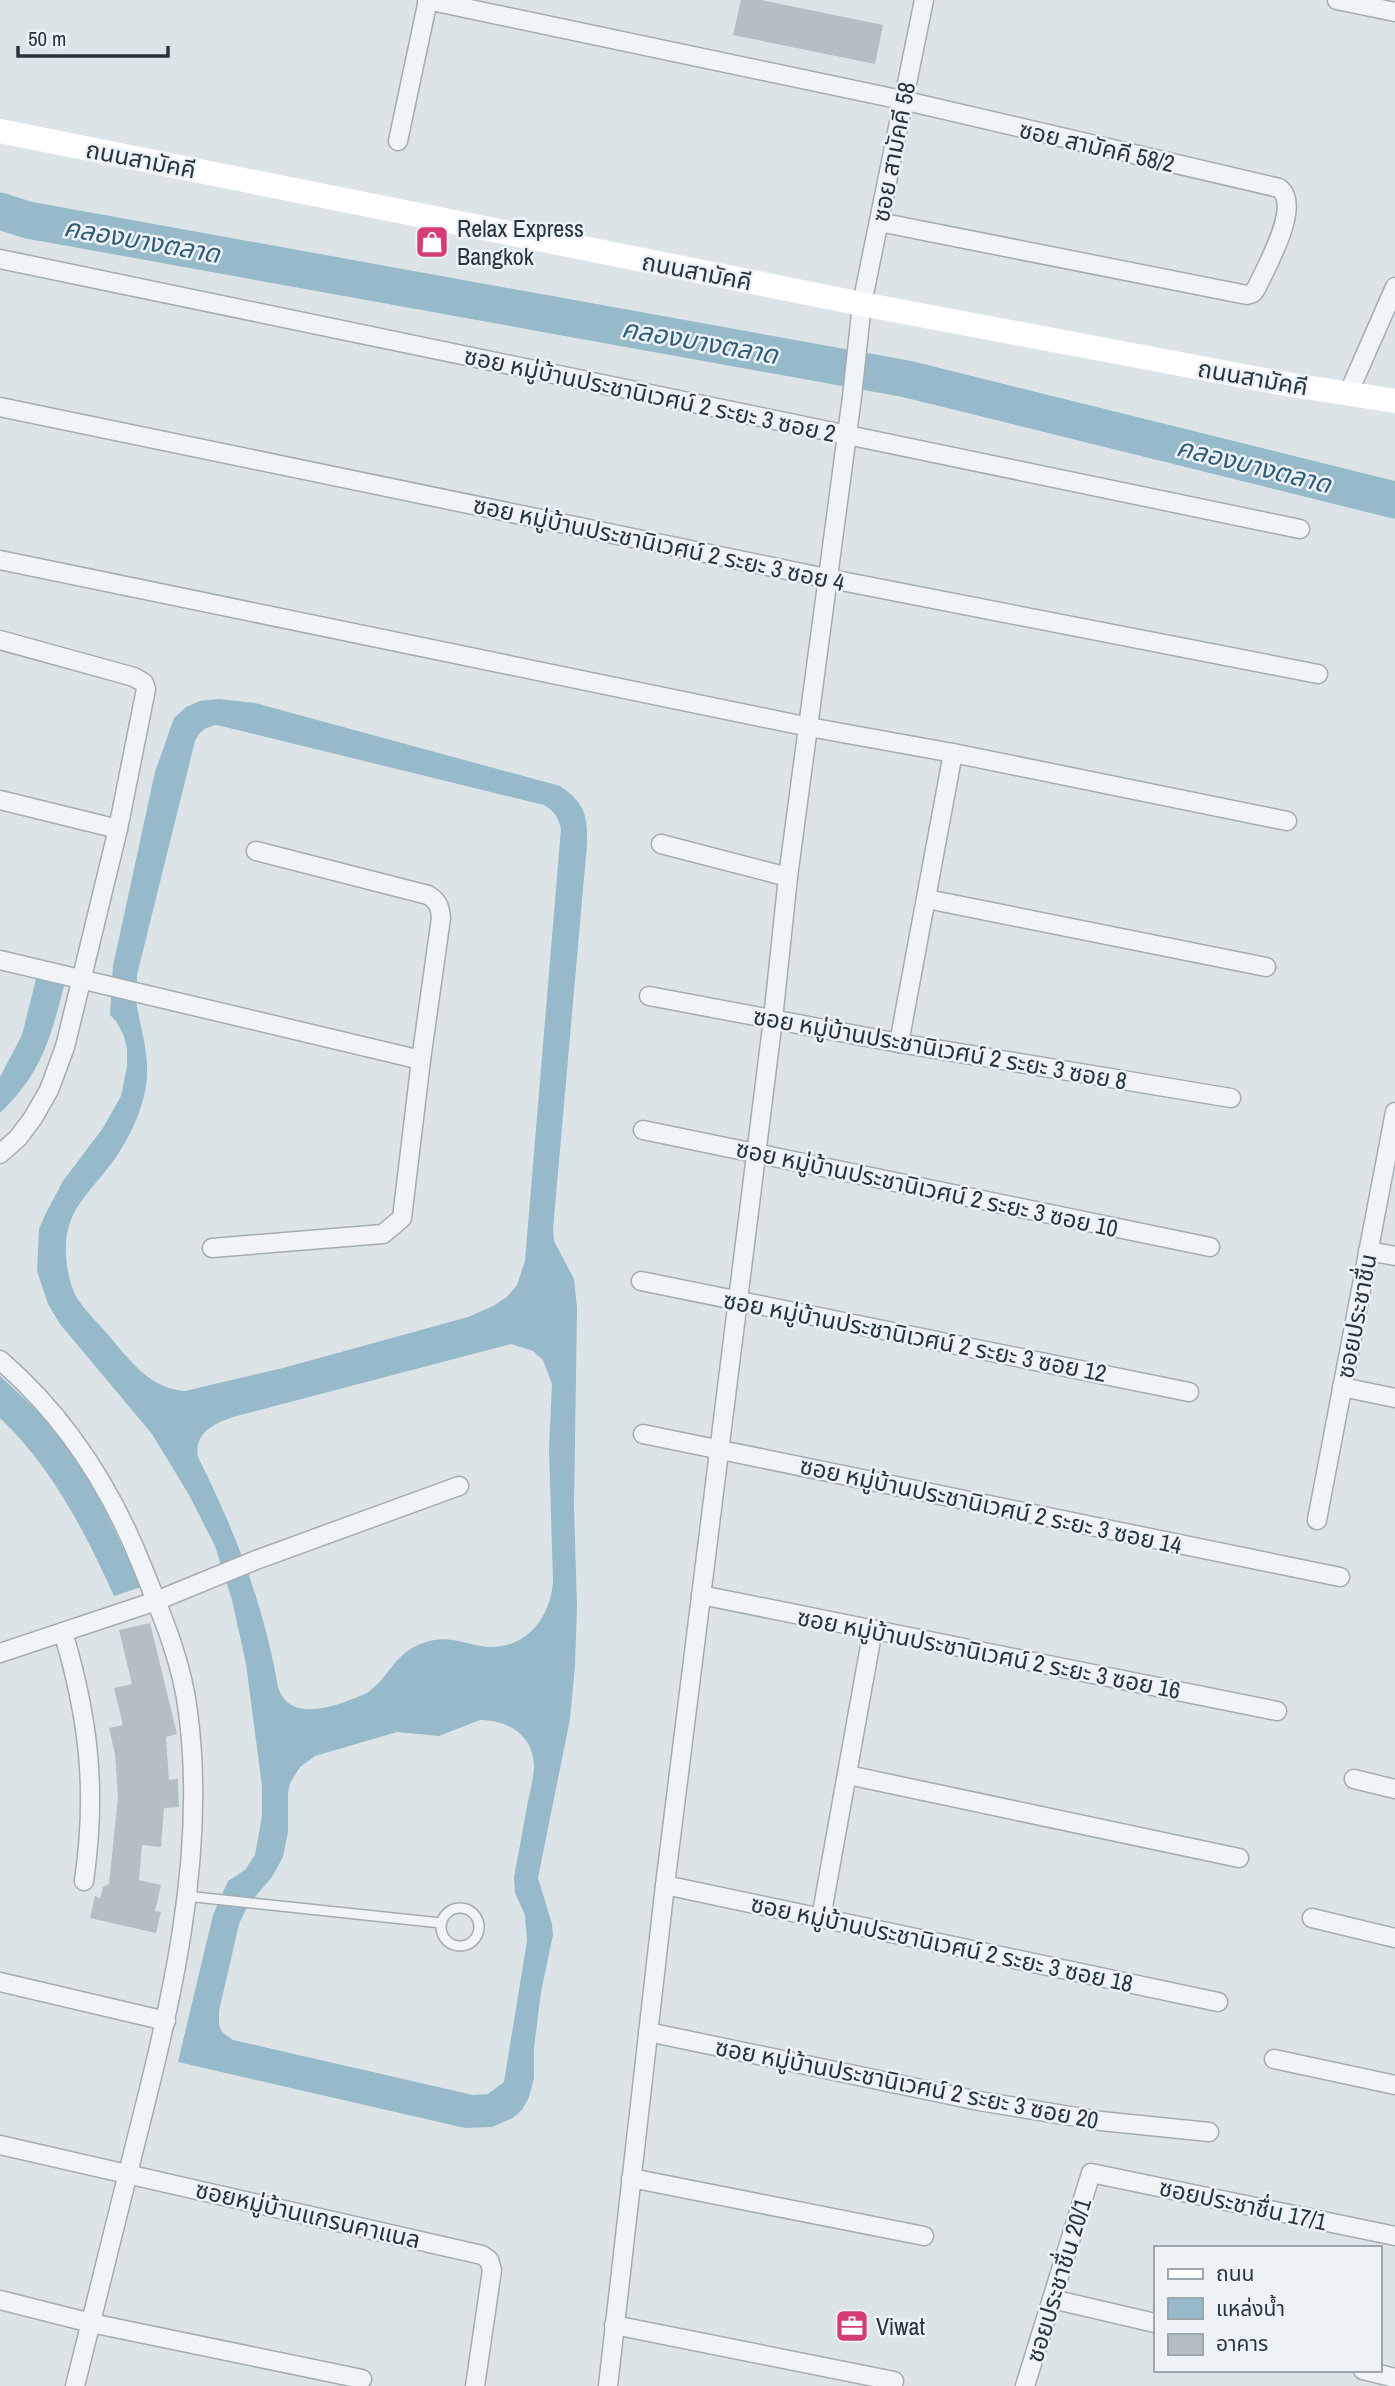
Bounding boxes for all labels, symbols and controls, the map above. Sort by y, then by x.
scale bar [18,14,168,58]
text: 50 m [28,24,66,53]
street label: ซอย สามัคคี 58 [864,79,922,225]
street label: ซอย สามัคคี 58/2 [1016,113,1178,179]
street label: ถนนสามัคคี [83,133,199,185]
water label: คลองบางตลาด [61,209,224,271]
place label: Relax Express Bangkok [457,212,584,272]
shop icon: Relax Express Bangkok [413,223,451,261]
street label: ถนนสามัคคี [639,245,755,297]
water label: คลองบางตลาด [619,310,782,372]
street label: ซอย หมู่บ้านประชานิเวศน์ 2 ระยะ 3 ซอย 2 [461,339,839,449]
street label: ถนนสามัคคี [1195,352,1311,402]
water label: คลองบางตลาด [1173,429,1336,501]
street label: ซอย หมู่บ้านประชานิเวศน์ 2 ระยะ 3 ซอย 4 [470,488,848,598]
street label: ซอย หมู่บ้านประชานิเวศน์ 2 ระยะ 3 ซอย 8 [751,999,1129,1097]
street label: ซอย หมู่บ้านประชานิเวศน์ 2 ระยะ 3 ซอย 10 [733,1132,1121,1244]
street label: ซอยประชาชื่น [1328,1251,1384,1381]
street label: ซอย หมู่บ้านประชานิเวศน์ 2 ระยะ 3 ซอย 12 [721,1283,1109,1389]
street label: ซอย หมู่บ้านประชานิเวศน์ 2 ระยะ 3 ซอย 14 [797,1449,1185,1561]
street label: ซอย หมู่บ้านประชานิเวศน์ 2 ระยะ 3 ซอย 16 [795,1600,1183,1706]
street label: ซอย หมู่บ้านประชานิเวศน์ 2 ระยะ 3 ซอย 18 [748,1887,1136,1999]
street label: ซอย หมู่บ้านประชานิเวศน์ 2 ระยะ 3 ซอย 20 [713,2030,1101,2136]
street label: ซอยประชาชื่น 17/1 [1156,2171,1330,2237]
street label: ซอยหมู่บ้านแกรนคาแนล [192,2173,424,2255]
street label: ซอยประชาชื่น 20/1 [1018,2194,1098,2366]
legend [1154,2246,1381,2372]
text: ถนน [1216,2259,1254,2288]
text: แหล่งน้ำ [1216,2294,1285,2323]
office icon: Viwat [833,2307,871,2345]
place label: Viwat [876,2310,925,2342]
text: อาคาร [1216,2329,1268,2358]

